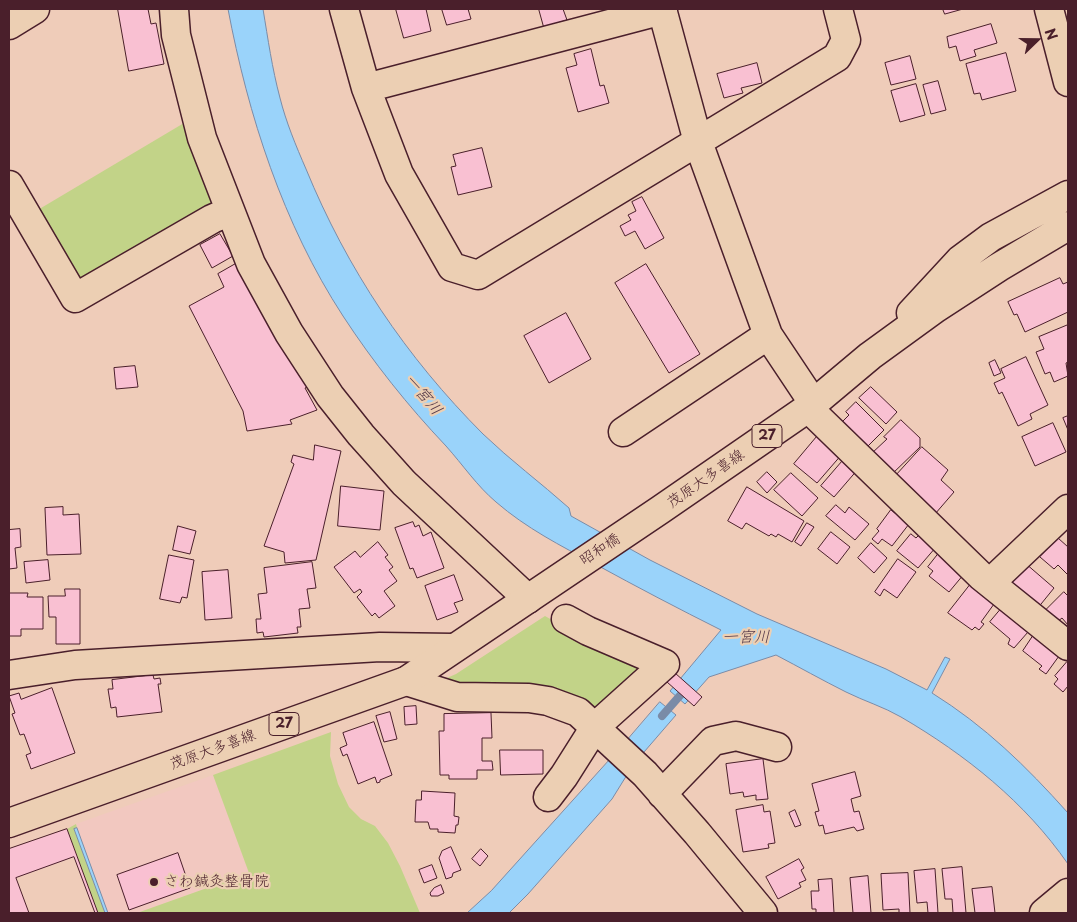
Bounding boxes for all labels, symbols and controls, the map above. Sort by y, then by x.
north arrow [1012,15,1062,65]
text: N [1040,25,1063,43]
water label: 一宮川 [400,370,446,420]
road number: 27 [752,424,782,448]
street label: 茂原大多喜線 [664,446,748,512]
street label: 昭和橋 [576,530,624,570]
water label: 一宮川 [722,628,770,648]
road number: 27 [269,712,299,736]
street label: 茂原大多喜線 [168,726,258,774]
place label: さわ鍼灸整骨院 [164,873,269,891]
marker: さわ鍼灸整骨院 [148,876,160,888]

